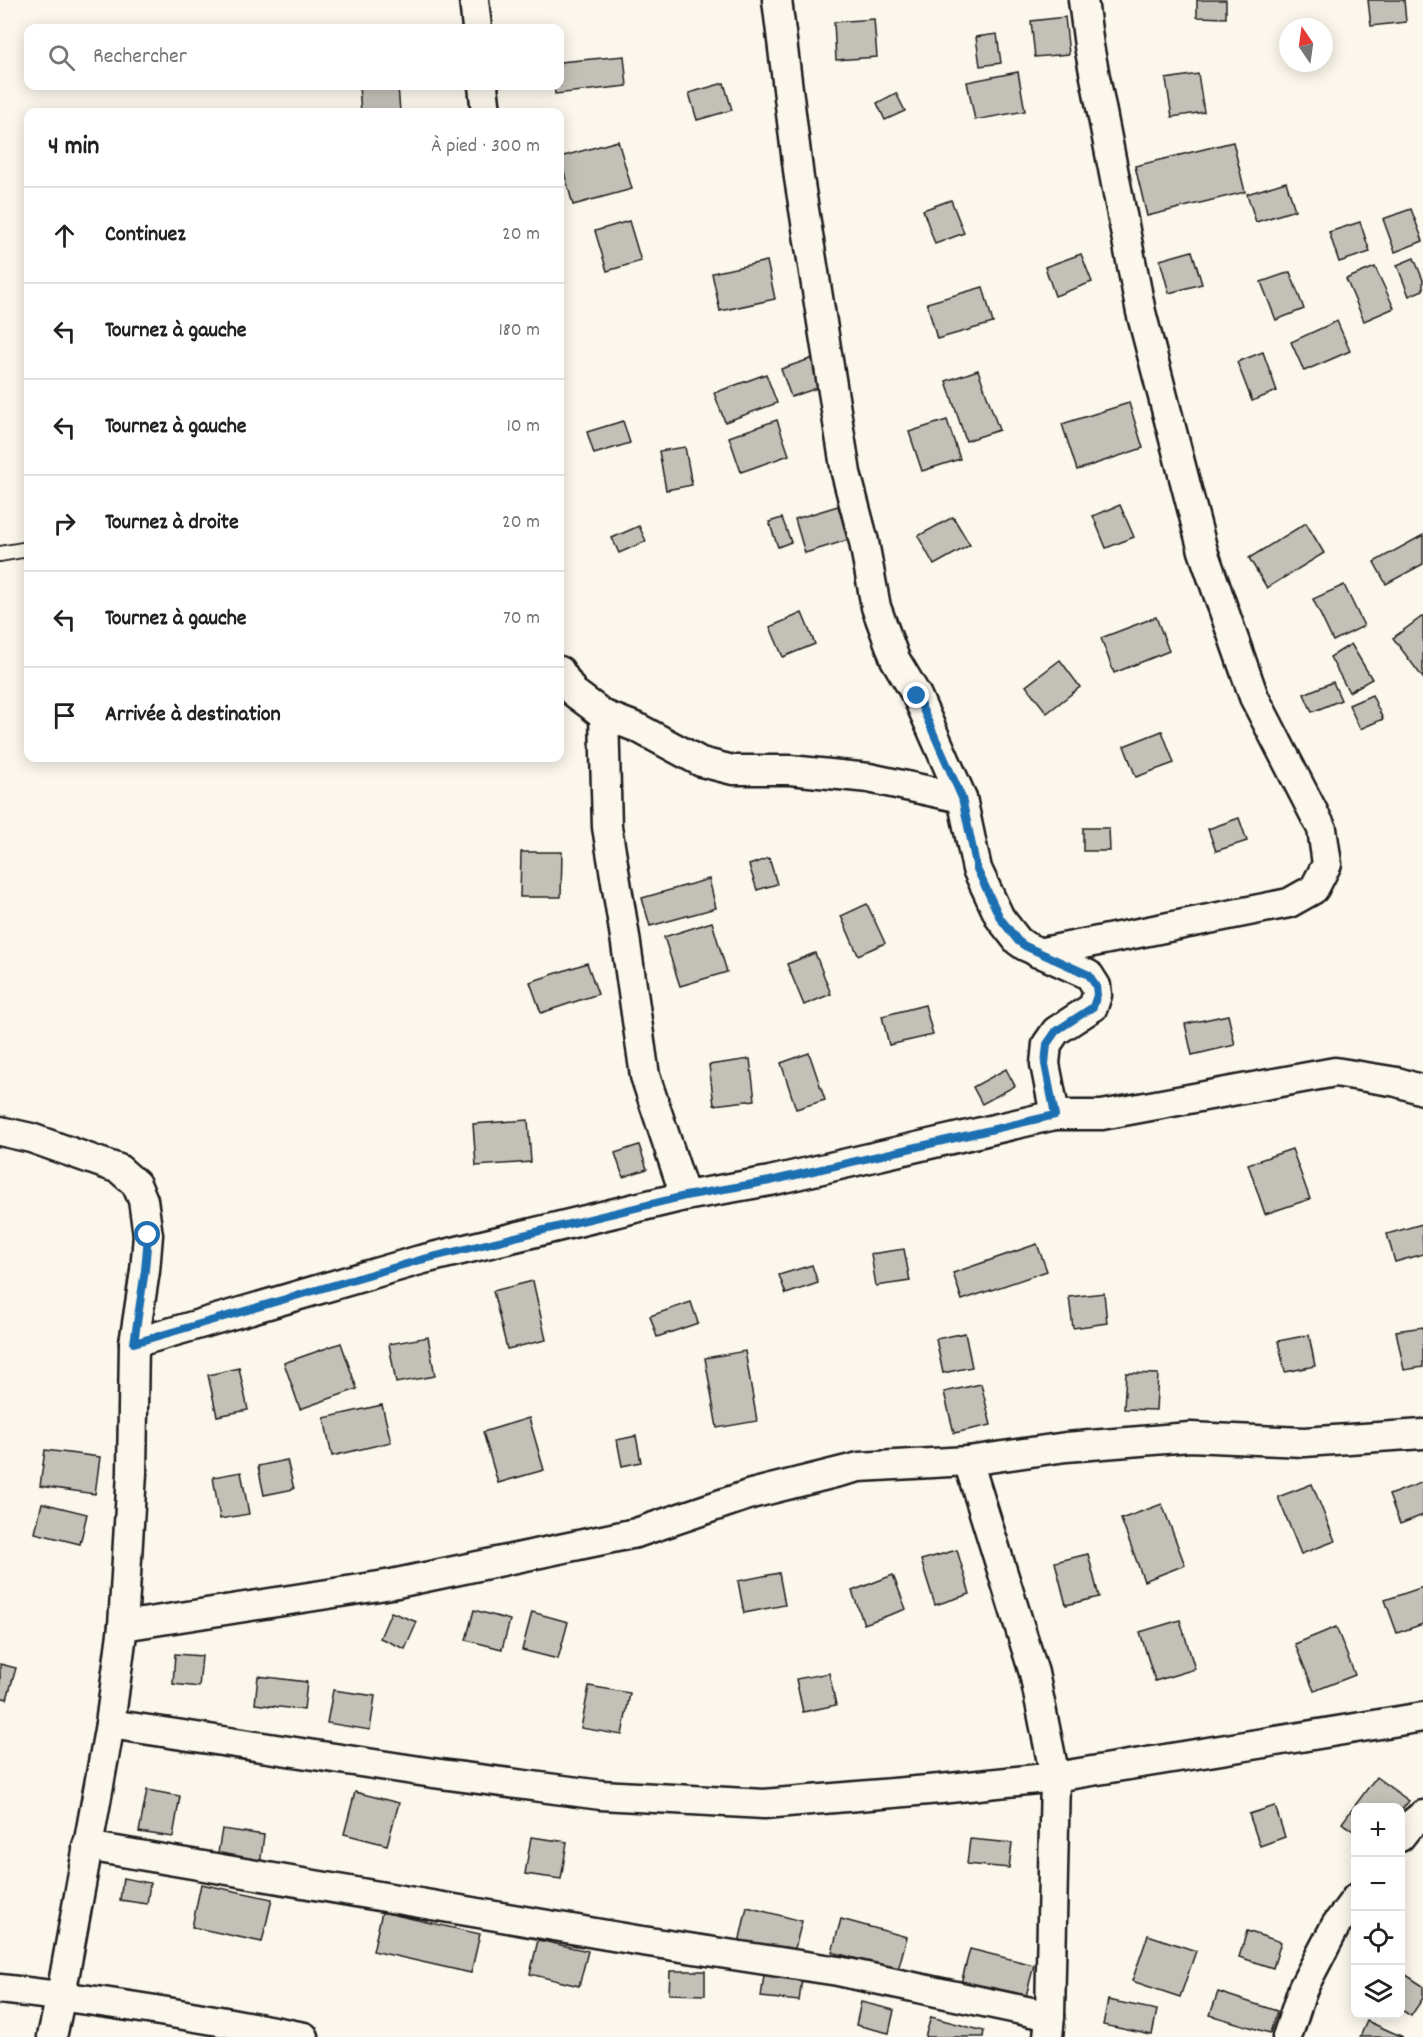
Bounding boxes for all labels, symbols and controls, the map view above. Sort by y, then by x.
north arrow [1279,18,1333,72]
search box [24,24,564,90]
icon: search [45,41,78,74]
text: Rechercher [93,42,187,73]
text: 4 min [48,129,99,166]
text: À pied · 300 m [431,133,540,161]
icon: ahead [48,219,81,252]
text: Continuez [105,220,186,251]
text: 20 m [502,221,540,249]
icon: left [48,315,81,348]
text: Tournez à gauche [105,316,247,347]
text: 180 m [498,317,540,345]
icon: left [48,411,81,444]
text: Tournez à gauche [105,412,247,443]
text: 10 m [506,413,540,441]
icon: right [48,507,81,540]
text: Tournez à droite [105,508,239,539]
text: 20 m [502,509,540,537]
icon: left [48,603,81,636]
text: Tournez à gauche [105,604,247,635]
text: 70 m [503,605,540,633]
route end [903,682,929,708]
icon: arrive [48,699,81,732]
text: Arrivée à destination [105,700,281,731]
route start [134,1221,160,1247]
map controls [1351,1803,1405,2019]
button: + [1351,1803,1405,1857]
button: − [1351,1857,1405,1911]
button: locate [1351,1911,1405,1965]
button: layers [1351,1965,1405,2019]

